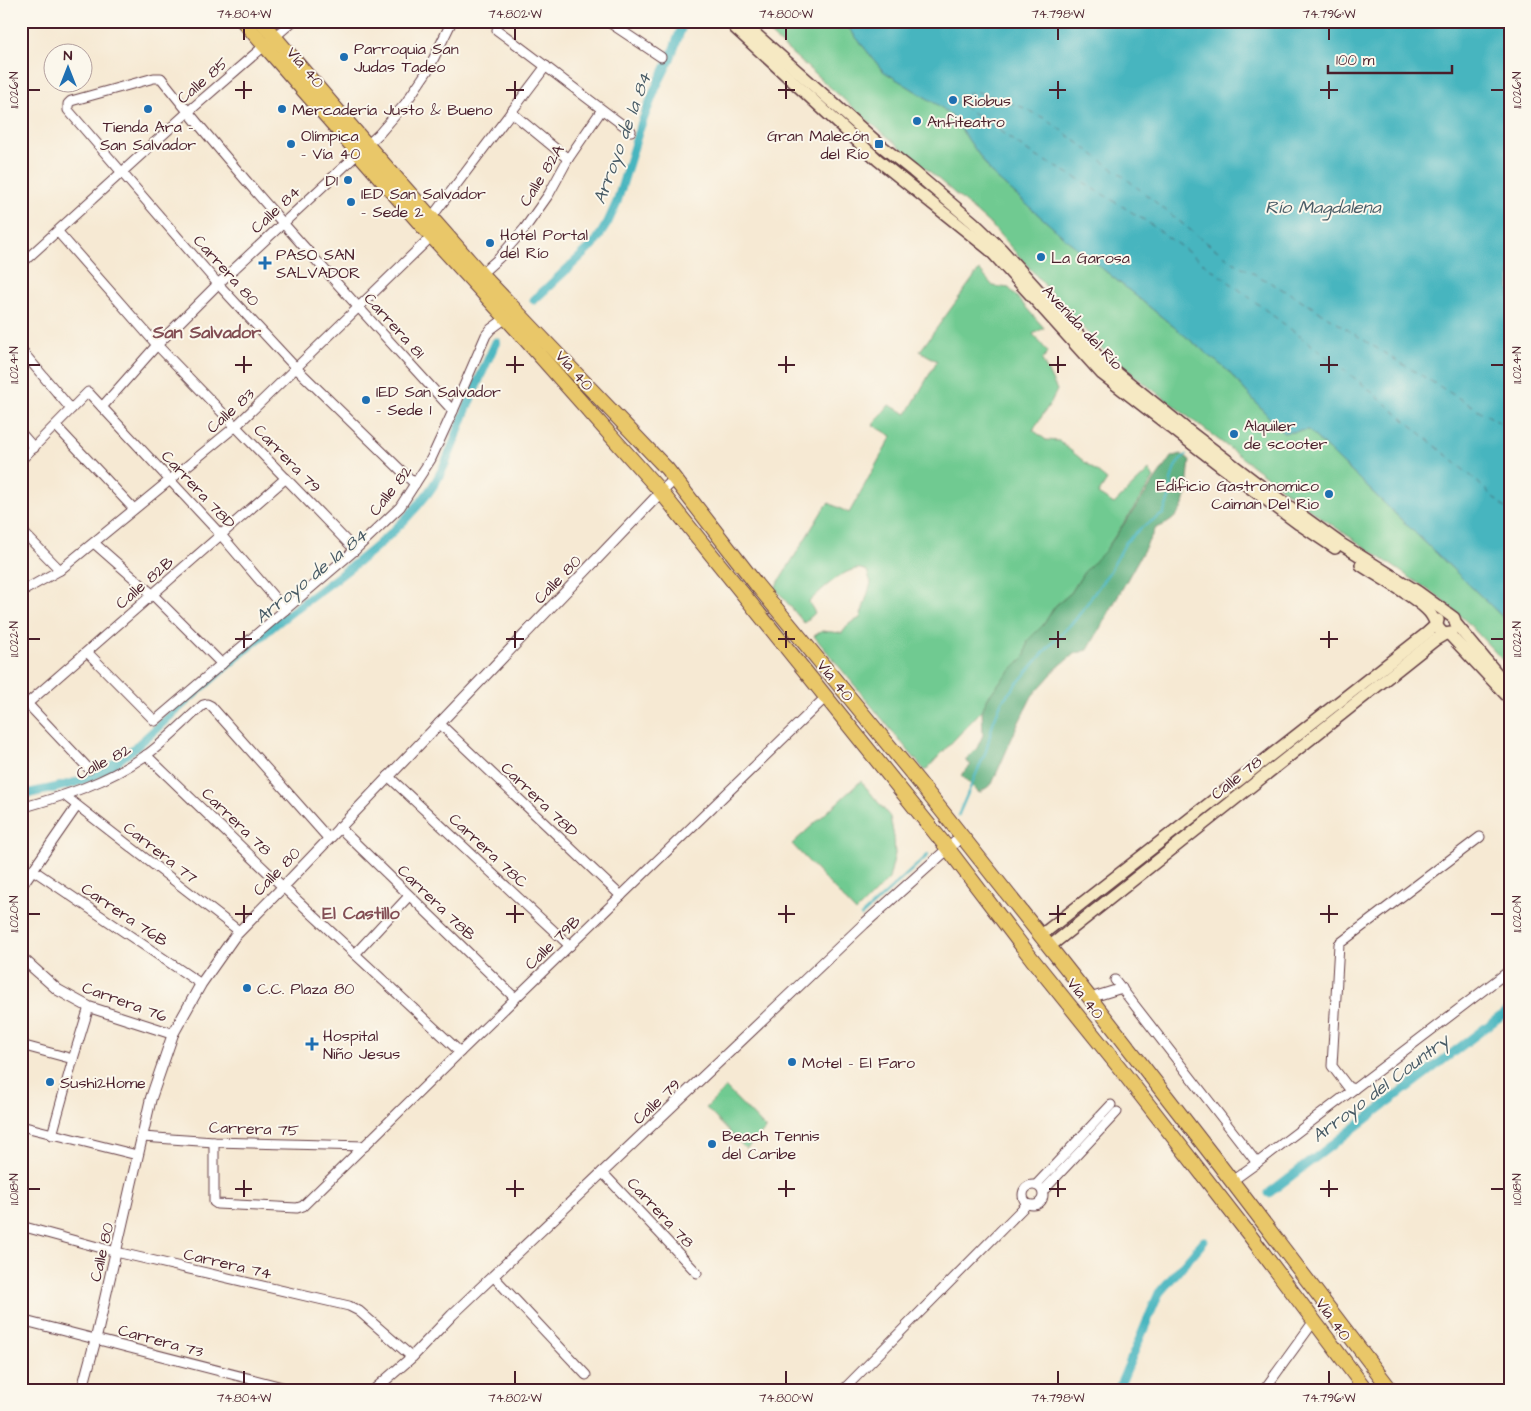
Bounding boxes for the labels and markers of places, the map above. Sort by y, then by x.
place label: Parroquia San Judas Tadeo [354,38,459,78]
marker: Parroquia San Judas Tadeo [338,51,350,63]
place label: Riobus [963,90,1011,112]
marker: Riobus [947,94,959,106]
place label: Mercadería Justo & Bueno [292,99,492,121]
marker: Tienda Ara - San Salvador [142,103,154,115]
marker: Mercadería Justo & Bueno [276,103,288,115]
place label: Anfiteatro [927,111,1005,133]
marker: Anfiteatro [911,115,923,127]
place label: Tienda Ara - San Salvador [100,116,196,156]
place label: Olímpica - Vía 40 [301,125,360,165]
place label: Gran Malecón del Río [767,125,869,165]
marker: Olímpica - Vía 40 [285,138,297,150]
marker: Gran Malecón del Río [873,138,885,150]
place label: D1 [326,170,338,192]
marker: D1 [342,174,354,186]
place label: IED San Salvador - Sede 2 [361,183,486,223]
marker: IED San Salvador - Sede 2 [345,196,357,208]
place label: Hotel Portal del Río [500,224,588,264]
marker: Hotel Portal del Río [484,237,496,249]
place label: PASO SAN SALVADOR [276,244,360,284]
place label: La Garosa [1051,247,1130,269]
marker: La Garosa [1035,251,1047,263]
marker: PASO SAN SALVADOR [258,256,272,270]
place label: IED San Salvador - Sede 1 [376,381,501,421]
marker: IED San Salvador - Sede 1 [360,394,372,406]
place label: Alquiler de scooter [1244,415,1328,455]
marker: Alquiler de scooter [1228,428,1240,440]
place label: Edificio Gastronomico Caiman Del Rio [1156,475,1319,515]
marker: Edificio Gastronomico Caiman Del Rio [1323,488,1335,500]
place label: C.C. Plaza 80 [257,978,354,1000]
marker: C.C. Plaza 80 [241,982,253,994]
place label: Hospital Niño Jesus [323,1025,400,1065]
marker: Hospital Niño Jesus [305,1037,319,1051]
place label: Motel - El Faro [802,1052,915,1074]
marker: Motel - El Faro [786,1056,798,1068]
place label: Sushi2Home [60,1072,146,1094]
marker: Sushi2Home [44,1076,56,1088]
place label: Beach Tennis del Caribe [722,1125,820,1165]
marker: Beach Tennis del Caribe [706,1138,718,1150]

